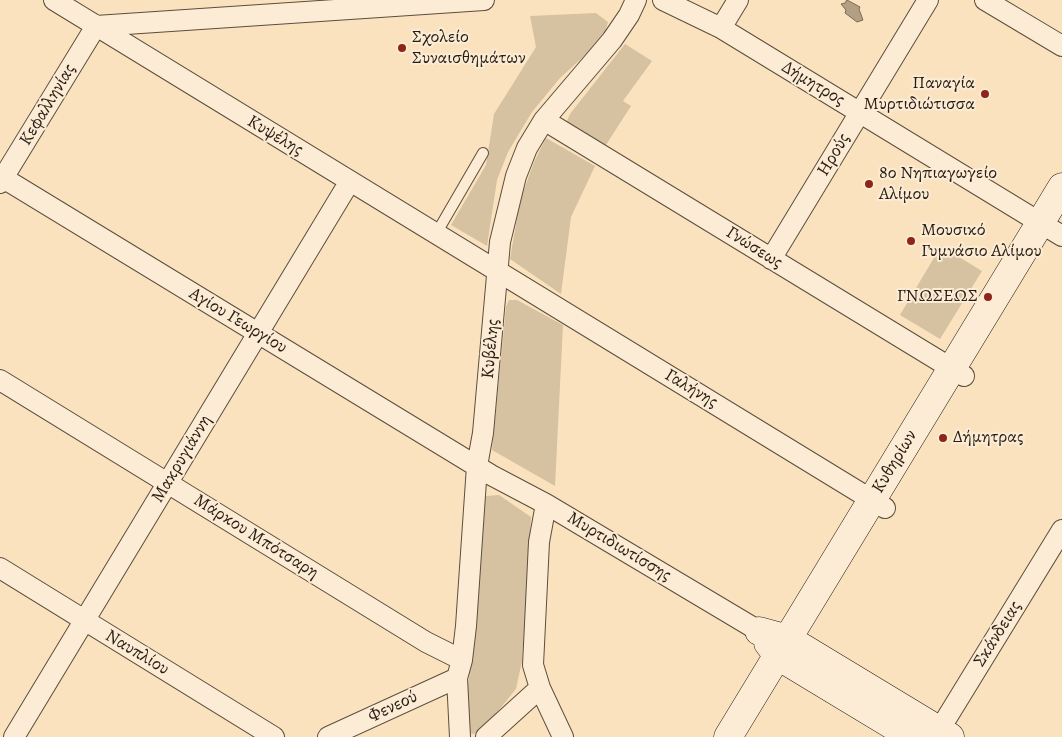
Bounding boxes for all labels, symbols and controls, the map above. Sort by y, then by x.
place label: Σχολείο Συναισθημάτων [412,27,526,70]
marker: Σχολείο Συναισθημάτων [396,42,408,54]
street label: Δήμητρος [778,57,848,111]
street label: Κεφαλληνίας [15,60,81,150]
place label: Παναγία Μυρτιδιώτισσα [863,73,975,116]
marker: Παναγία Μυρτιδιώτισσα [979,88,991,100]
street label: Κυψέλης [243,111,307,161]
street label: Ηρούς [813,130,855,180]
place label: 8ο Νηπιαγωγείο Αλίμου [879,163,997,205]
marker: 8ο Νηπιαγωγείο Αλίμου [863,178,875,190]
place label: Μουσικό Γυμνάσιο Αλίμου [921,220,1042,262]
street label: Γνώσεως [722,222,786,274]
marker: Μουσικό Γυμνάσιο Αλίμου [905,235,917,247]
street label: Αγίου Γεωργίου [185,283,291,359]
place label: ΓΝΩΣΕΩΣ [897,286,978,308]
marker: ΓΝΩΣΕΩΣ [982,291,994,303]
street label: Κυβέλης [478,318,504,380]
street label: Γαλήνης [661,365,721,413]
street label: Μακρυγιάννη [147,411,217,507]
street label: Κυθηρίων [868,426,922,498]
place label: Δήμητρας [953,427,1024,449]
marker: Δήμητρας [937,432,949,444]
street label: Μάρκου Μπότσαρη [189,490,323,584]
street label: Μυρτιδιωτίσσης [563,507,675,587]
street label: Σκάνδειας [969,597,1027,671]
street label: Ναυπλίου [101,625,173,681]
street label: Φενεού [365,686,421,728]

